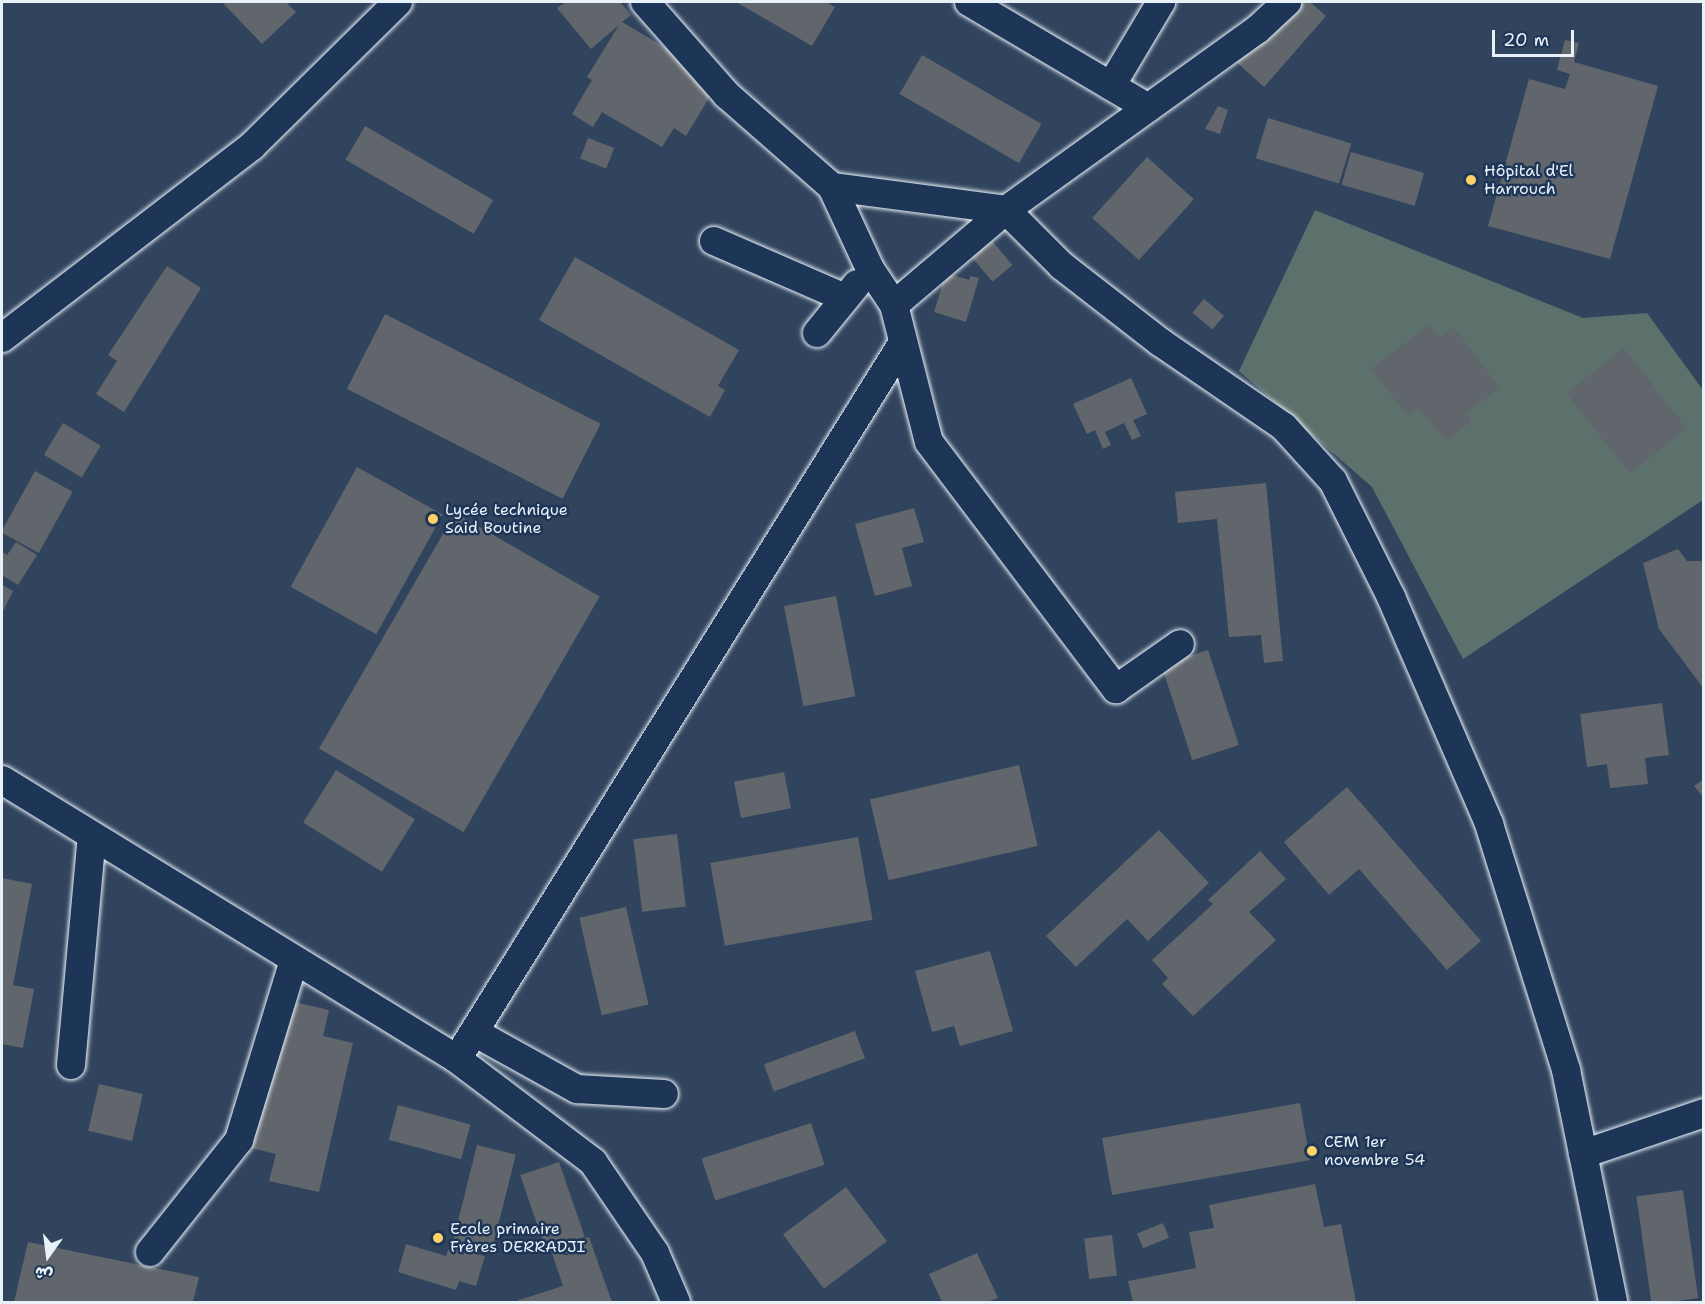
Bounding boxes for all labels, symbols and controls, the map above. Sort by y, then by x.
scale bar [1495,18,1578,56]
text: 20 m [1503,28,1549,52]
place label: Hôpital d'El Harrouch [1484,161,1573,199]
marker: Hôpital d'El Harrouch [1462,171,1480,189]
place label: Lycée technique Said Boutine [445,500,568,538]
marker: Lycée technique Said Boutine [426,512,440,526]
place label: CEM 1er novembre 54 [1324,1132,1425,1170]
marker: CEM 1er novembre 54 [1305,1144,1319,1158]
place label: Ecole primaire Frères DERRADJI [450,1219,585,1257]
north arrow [18,1226,78,1286]
marker: Ecole primaire Frères DERRADJI [431,1231,445,1245]
text: ش [32,1262,55,1286]

